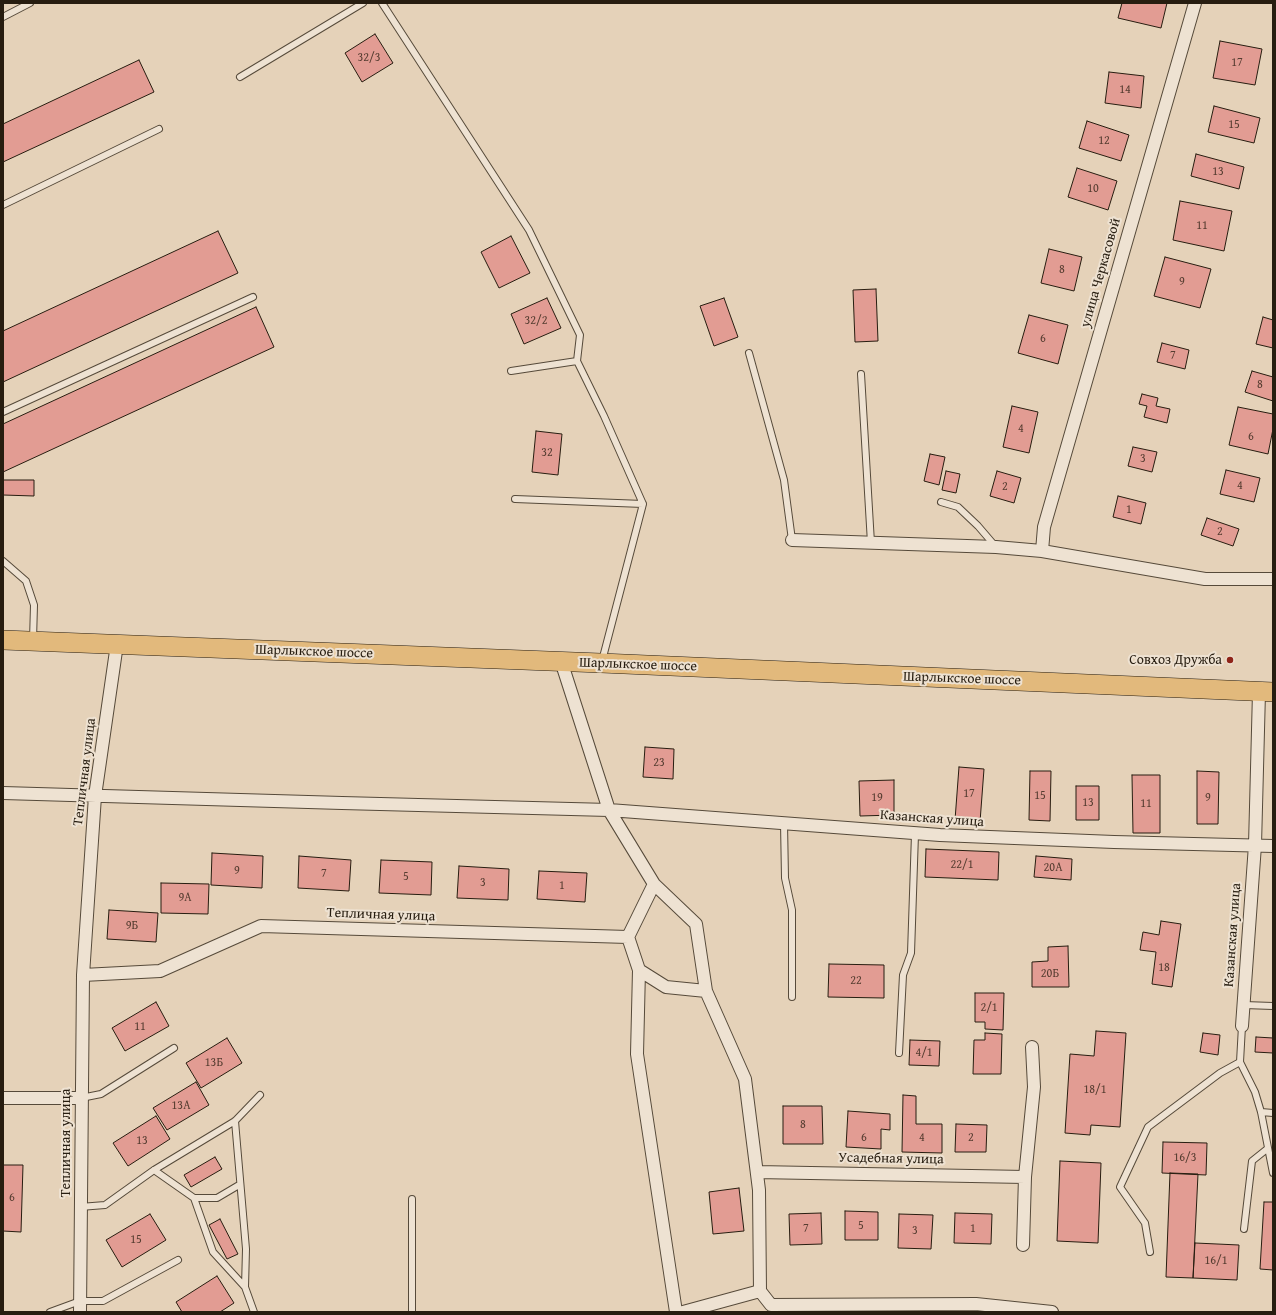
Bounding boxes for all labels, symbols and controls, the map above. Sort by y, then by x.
house number: 32/3 [358,51,380,65]
house number: 17 [1231,56,1243,70]
house number: 14 [1119,83,1131,97]
house number: 15 [1228,118,1240,132]
house number: 12 [1098,134,1110,148]
house number: 13 [1212,165,1224,179]
house number: 10 [1087,182,1099,196]
street label: улица Черкасовой [1077,216,1125,330]
house number: 11 [1196,219,1208,233]
house number: 8 [1059,263,1065,277]
house number: 9 [1179,275,1185,289]
house number: 32/2 [525,314,547,328]
house number: 6 [1040,332,1046,346]
house number: 7 [1170,349,1176,363]
house number: 8 [1257,378,1263,392]
house number: 4 [1018,422,1024,436]
house number: 6 [1248,430,1254,444]
house number: 32 [541,446,553,460]
house number: 3 [1140,452,1146,466]
house number: 4 [1237,479,1243,493]
house number: 2 [1002,480,1008,494]
house number: 1 [1126,503,1132,517]
house number: 2 [1217,525,1223,539]
street label: Шарлыкское шоссе [255,642,373,662]
place label: Совхоз Дружба [1129,652,1222,668]
street label: Шарлыкское шоссе [579,655,697,675]
marker: Совхоз Дружба [1225,655,1235,665]
street label: Шарлыкское шоссе [903,669,1021,689]
street label: Тепличная улица [70,717,100,827]
house number: 23 [653,756,665,770]
house number: 17 [963,787,975,801]
house number: 15 [1034,789,1046,803]
house number: 19 [871,791,883,805]
house number: 9 [1205,791,1211,805]
house number: 13 [1082,796,1094,810]
house number: 11 [1140,797,1152,811]
street label: Казанская улица [879,807,985,831]
house number: 22/1 [951,858,973,872]
house number: 20А [1044,861,1062,875]
house number: 9 [234,864,240,878]
house number: 7 [321,867,327,881]
house number: 5 [403,870,409,884]
house number: 3 [480,876,486,890]
house number: 1 [559,879,565,893]
street label: Казанская улица [1221,882,1245,988]
house number: 9А [178,891,192,905]
street label: Тепличная улица [326,905,436,925]
house number: 9Б [126,919,138,933]
house number: 18 [1158,961,1170,975]
house number: 20Б [1041,967,1059,981]
house number: 22 [850,974,862,988]
house number: 2/1 [980,1001,998,1015]
house number: 11 [134,1020,146,1034]
house number: 4/1 [915,1046,933,1060]
house number: 13Б [205,1056,223,1070]
house number: 18/1 [1084,1083,1106,1097]
street label: Тепличная улица [58,1089,74,1197]
house number: 13А [172,1099,190,1113]
house number: 8 [800,1118,806,1132]
house number: 6 [861,1131,867,1145]
house number: 4 [919,1131,925,1145]
house number: 2 [968,1131,974,1145]
house number: 13 [136,1134,148,1148]
street label: Усадебная улица [838,1150,944,1168]
house number: 16/3 [1174,1151,1196,1165]
house number: 6 [9,1191,15,1205]
house number: 5 [858,1219,864,1233]
house number: 7 [803,1222,809,1236]
house number: 1 [970,1222,976,1236]
house number: 3 [912,1224,918,1238]
house number: 15 [130,1233,142,1247]
house number: 16/1 [1205,1254,1227,1268]

